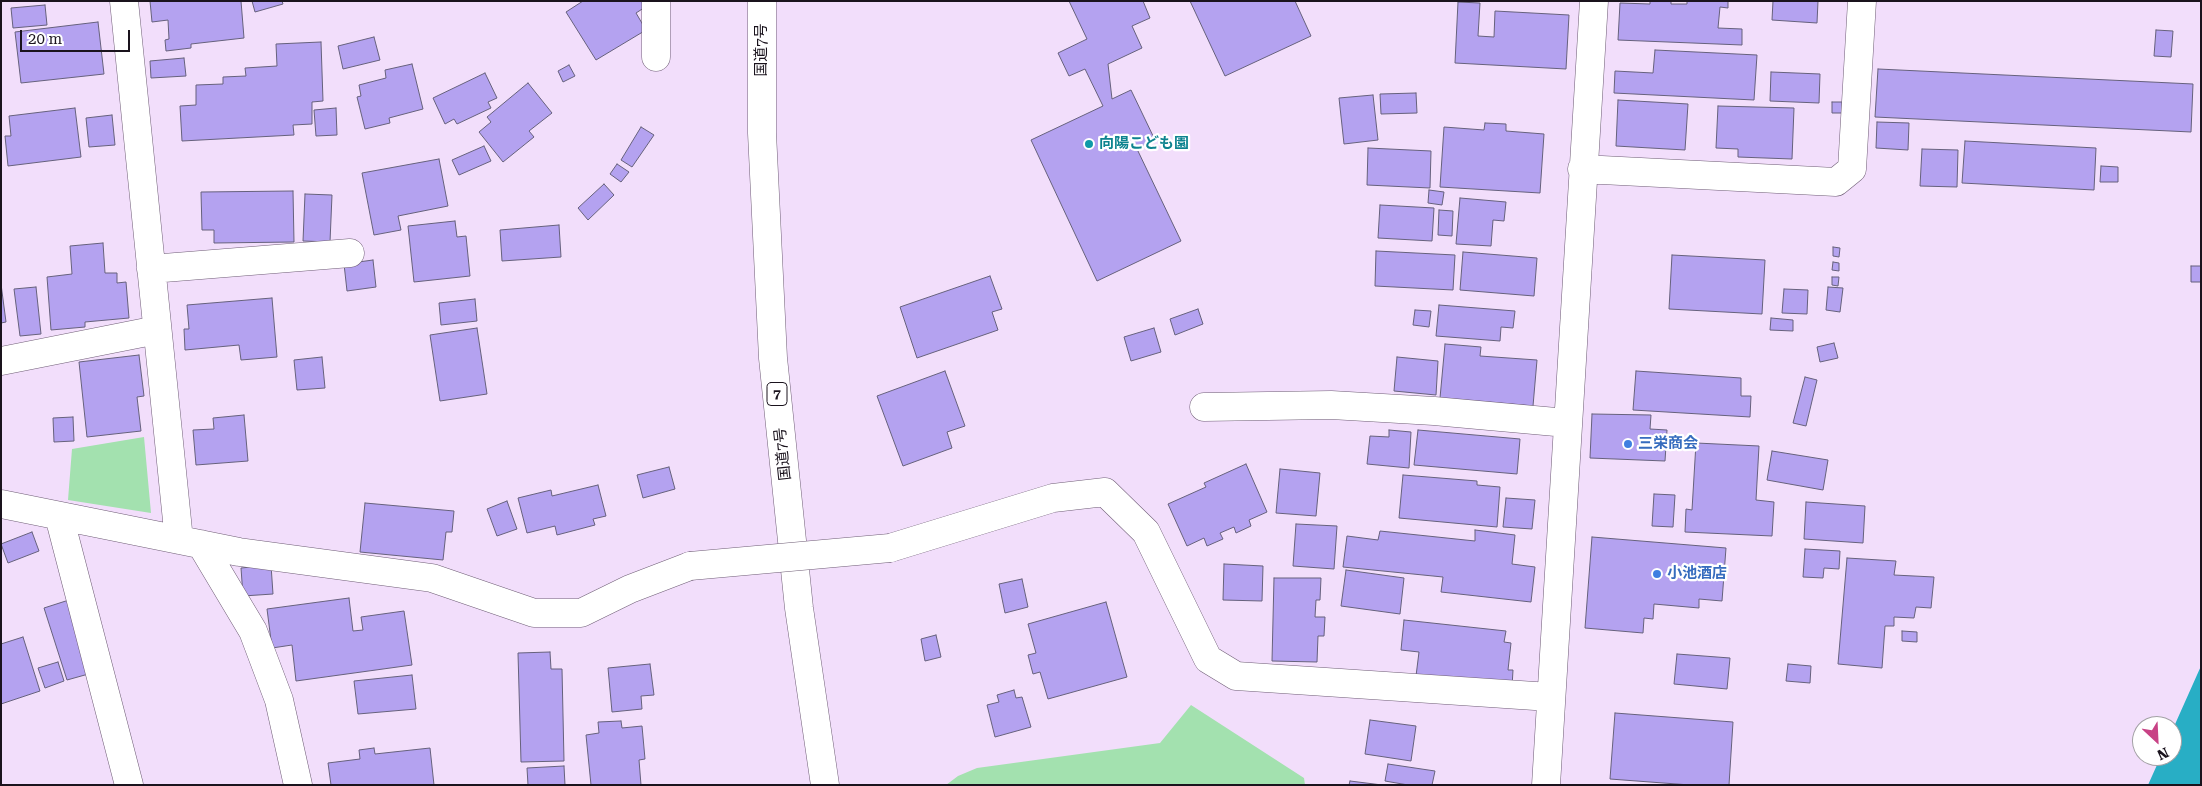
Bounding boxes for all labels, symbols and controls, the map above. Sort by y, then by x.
scale bar [22,20,132,52]
street label: 国道7号 [753,23,771,77]
text: 20 m [28,30,62,48]
place label: 向陽こども園 [1099,135,1189,153]
marker: 向陽こども園 [1083,138,1095,150]
road number: 7 [767,382,787,406]
street label: 国道7号 [771,427,795,481]
place label: 三栄商会 [1638,435,1698,453]
marker: 三栄商会 [1622,438,1634,450]
place label: 小池酒店 [1667,565,1727,583]
marker: 小池酒店 [1651,568,1663,580]
north arrow [2132,716,2182,766]
text: N [2155,744,2171,763]

